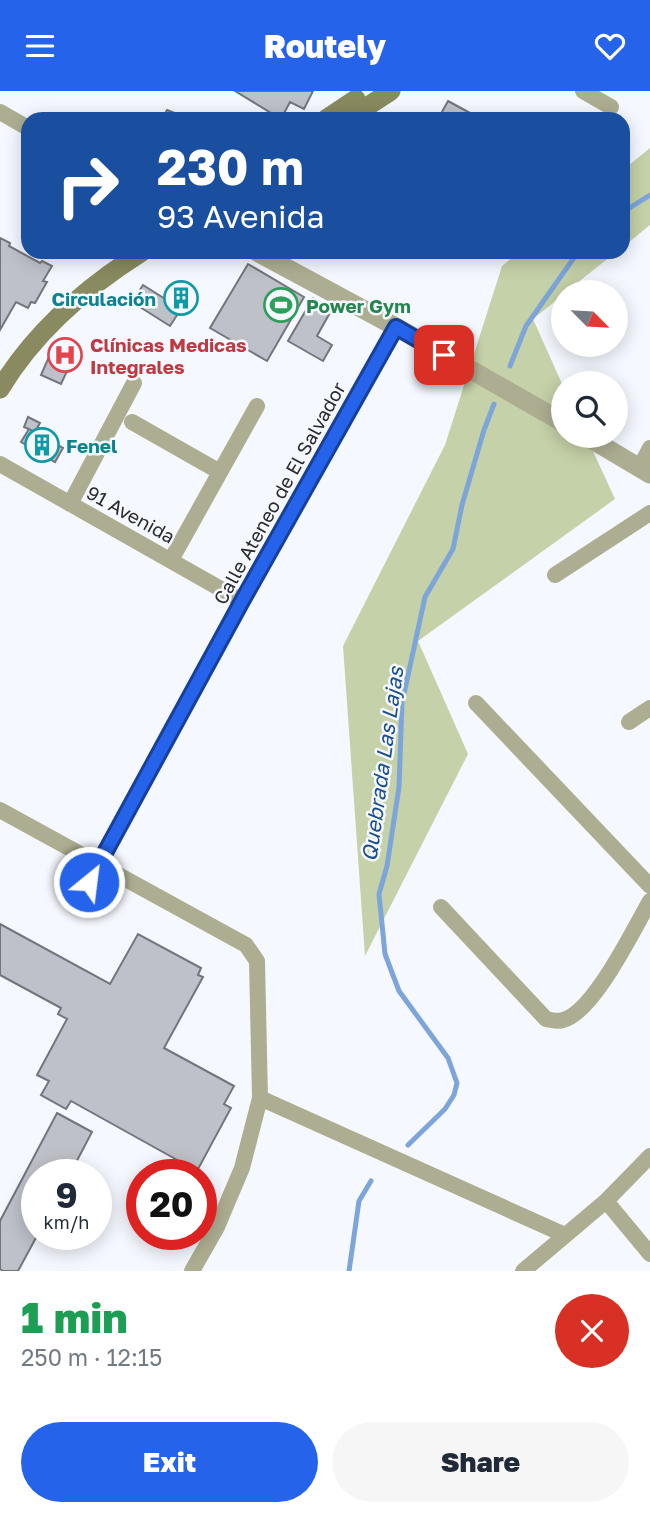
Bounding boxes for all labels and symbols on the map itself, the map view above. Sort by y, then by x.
building icon: Circulación [162,279,200,317]
north arrow [551,280,628,357]
sports icon: Power Gym [262,286,300,324]
place label: Circulación [52,287,156,310]
place label: Power Gym [306,294,411,317]
pin [414,325,474,385]
place label: Clínicas Medicas Integrales [90,333,247,378]
hospital icon: Clínicas Medicas Integrales [46,336,84,374]
street label: Calle Ateneo de El Salvador [208,377,350,608]
building icon: Fenel [23,426,61,464]
place label: Fenel [66,434,117,457]
street label: 91 Avenida [83,480,179,548]
water label: Quebrada Las Lajas [355,664,409,863]
position arrow [52,845,126,919]
speed limit sign: 20 [126,1159,217,1250]

